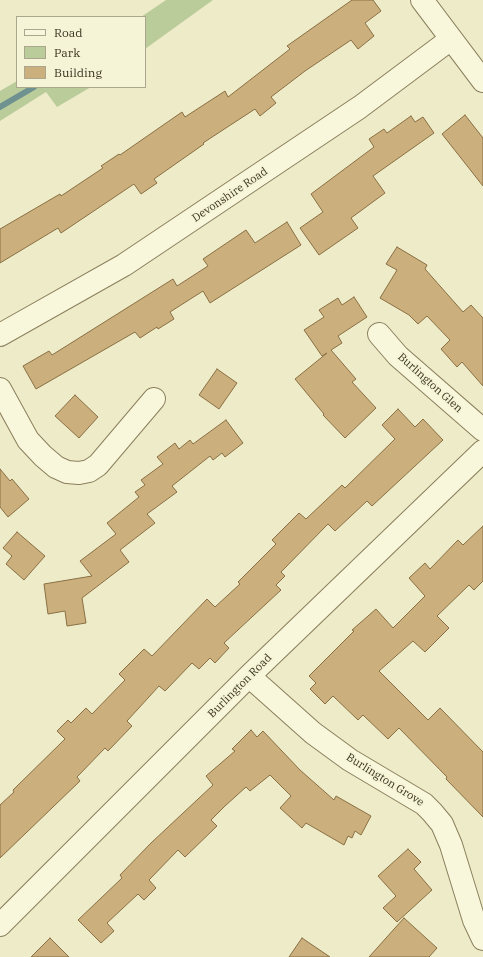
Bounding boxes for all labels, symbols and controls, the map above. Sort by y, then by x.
legend [16,16,146,88]
text: Road [54,25,83,40]
text: Park [54,45,80,60]
text: Building [54,65,102,80]
street label: Devonshire Road [190,165,270,225]
street label: Burlington Glen [395,350,465,416]
street label: Burlington Road [205,651,275,721]
street label: Burlington Grove [344,751,426,809]

